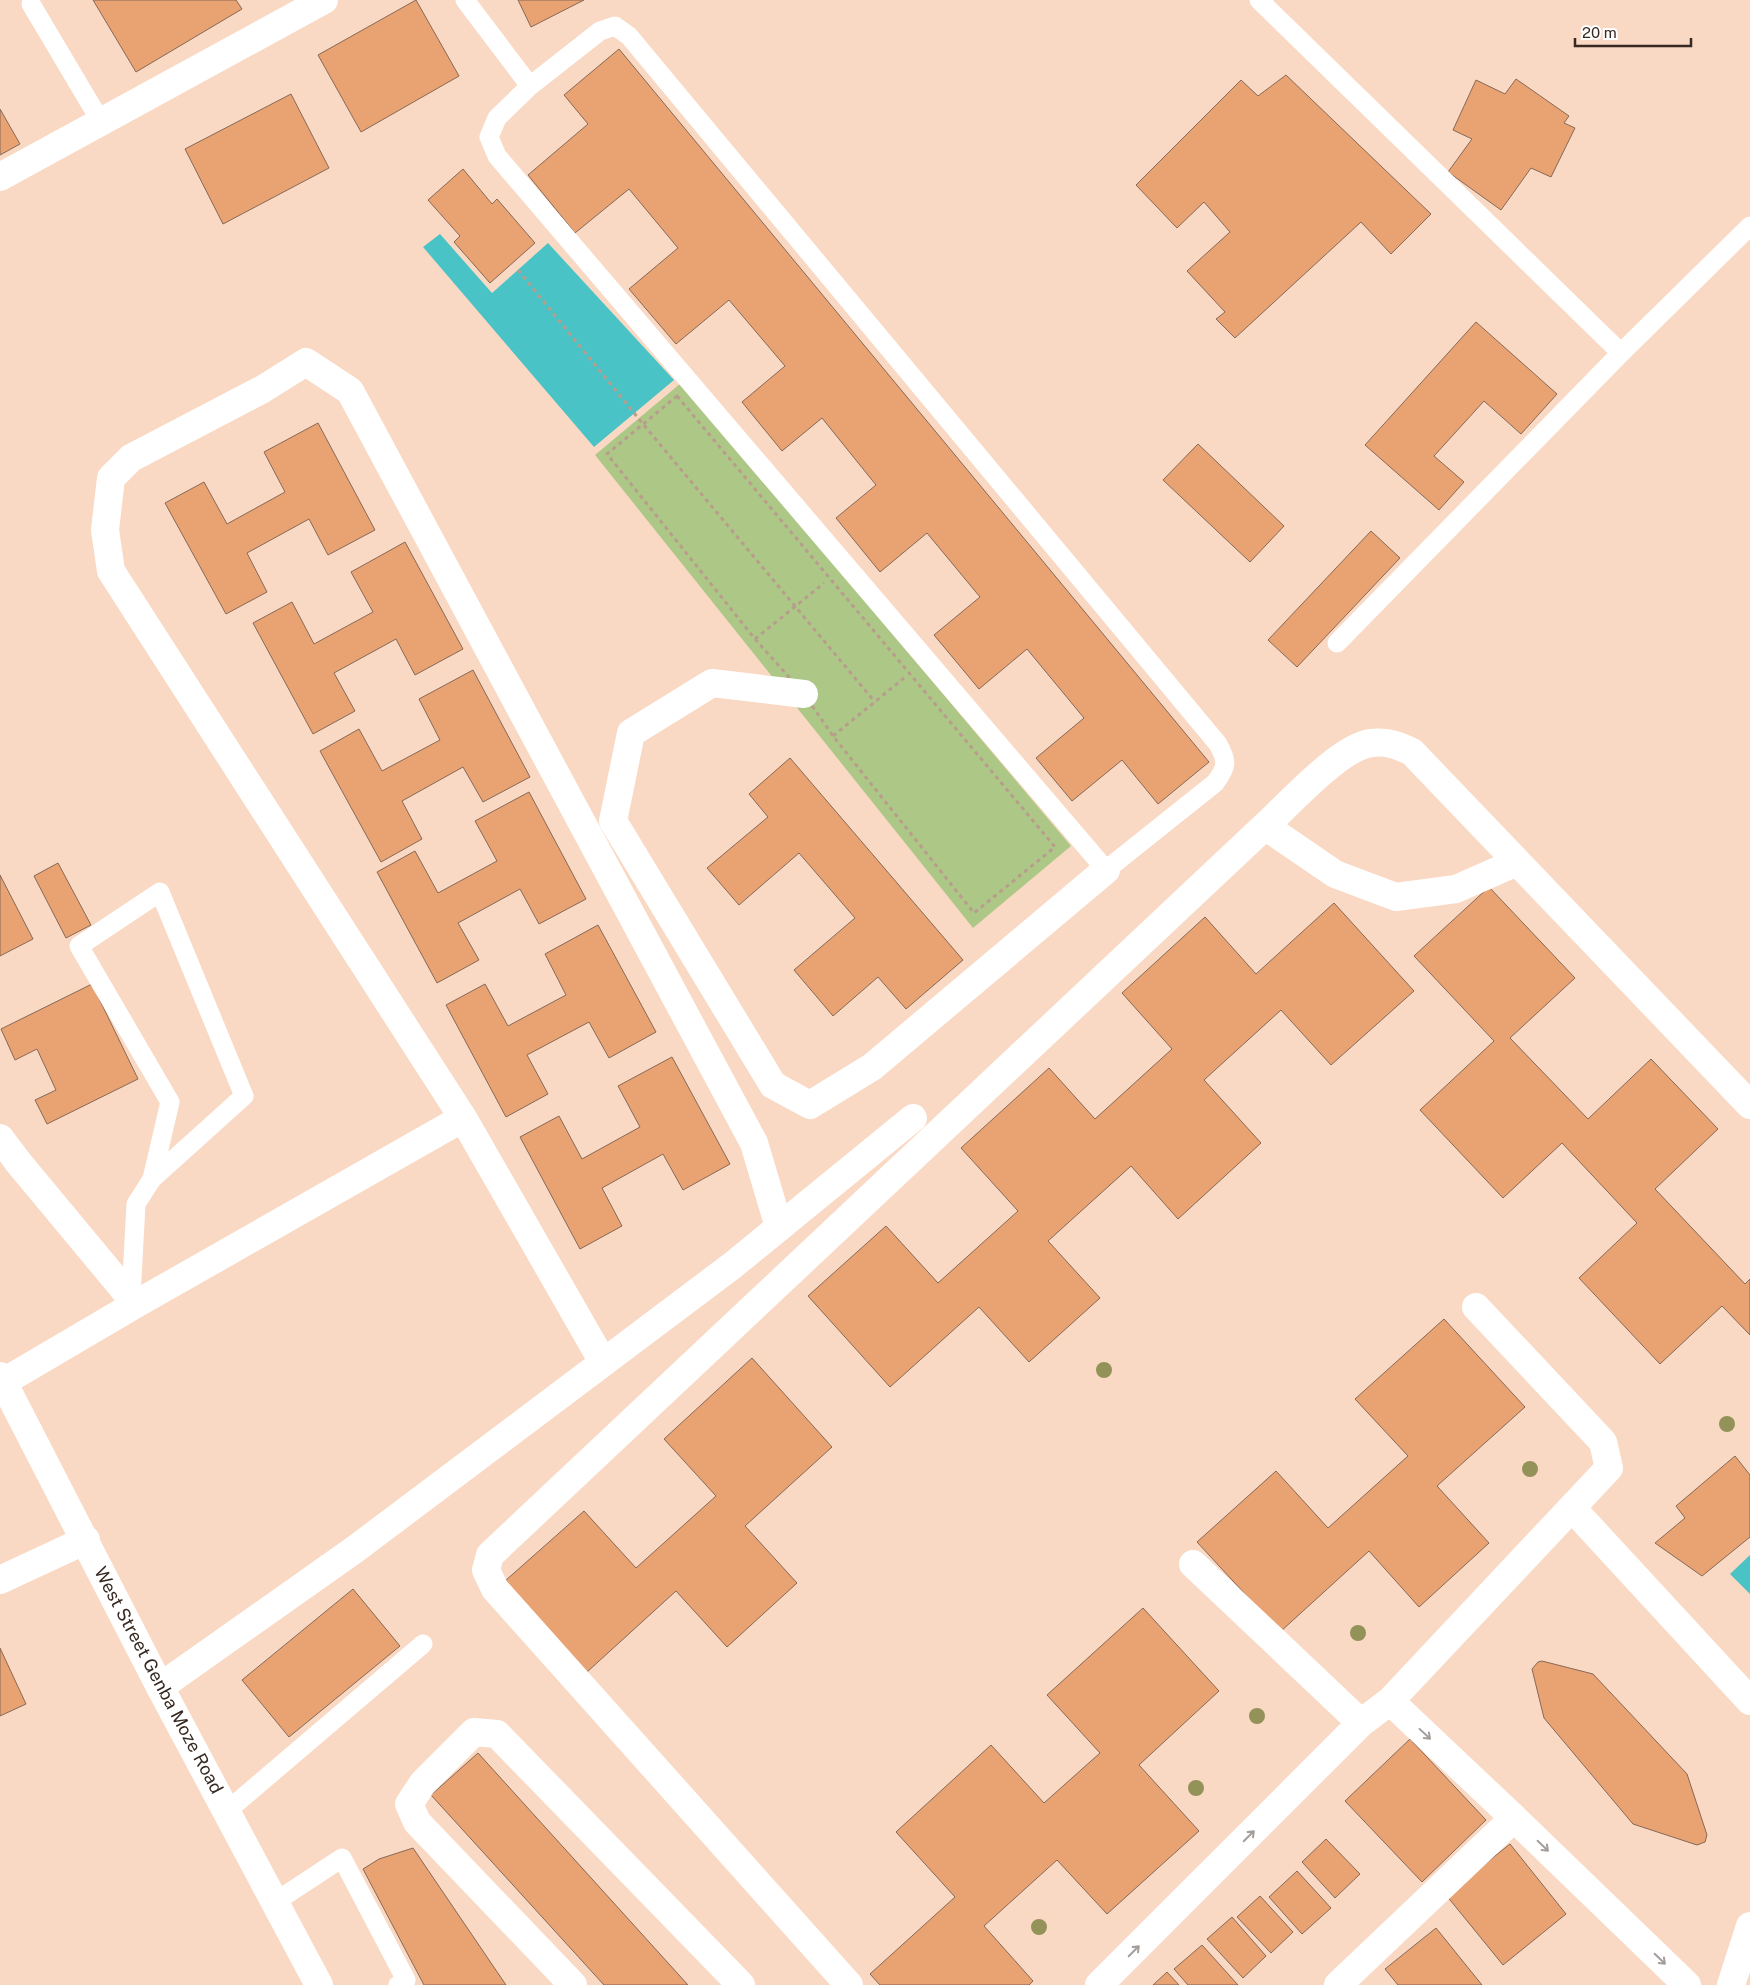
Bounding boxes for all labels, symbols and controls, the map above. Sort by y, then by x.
scale bar [1575,15,1691,47]
text: 20 m [1582,24,1617,41]
street label: West Street Genba Moze Road [90,1563,228,1797]
one-way arrow [1419,1728,1432,1740]
one-way arrow [1242,1830,1254,1842]
one-way arrow [1537,1840,1549,1852]
one-way arrow [1128,1944,1140,1957]
one-way arrow [1653,1953,1666,1965]

